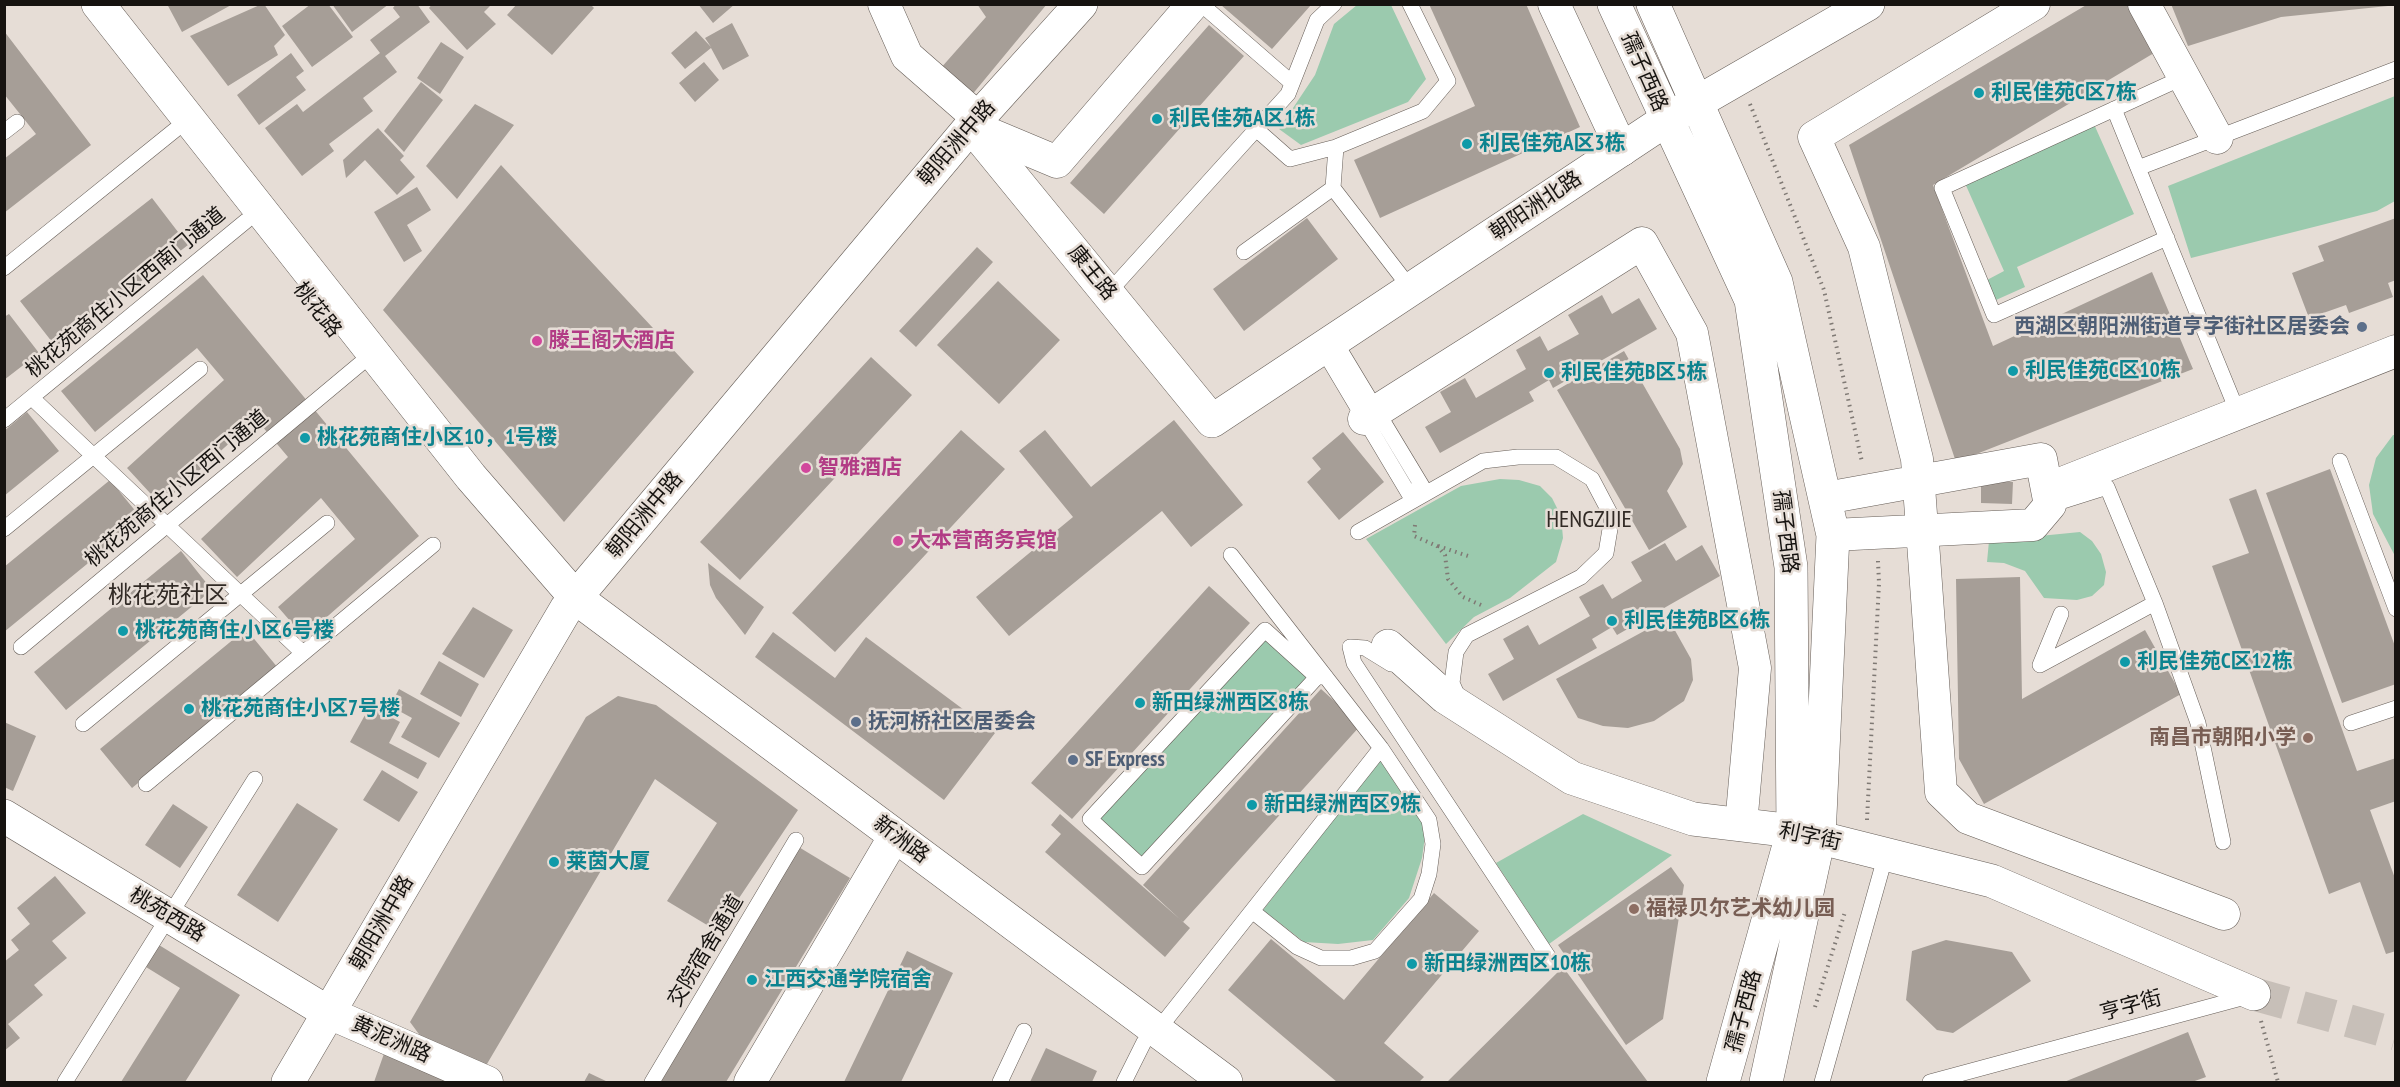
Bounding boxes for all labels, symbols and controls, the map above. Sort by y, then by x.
street label: 孺子西路 [1615,29,1673,115]
place label: 利民佳苑C区7栋 [1991,80,2137,106]
marker: 利民佳苑C区7栋 [1972,86,1986,100]
street label: 朝阳洲中路 [913,95,1001,191]
place label: 利民佳苑A区1栋 [1169,106,1316,132]
marker: 利民佳苑A区1栋 [1150,112,1164,126]
place label: 利民佳苑A区3栋 [1479,131,1626,157]
marker: 利民佳苑A区3栋 [1460,137,1474,151]
street label: 朝阳洲北路 [1485,166,1587,246]
street label: 桃花苑商住小区西南门通道 [21,202,231,384]
street label: 康王路 [1062,241,1122,305]
street label: 桃花路 [288,277,346,343]
place label: 西湖区朝阳洲街道亨字街社区居委会 [2014,314,2350,340]
marker: 西湖区朝阳洲街道亨字街社区居委会 [2355,320,2369,334]
place label: 滕王阁大酒店 [549,328,675,354]
marker: 滕王阁大酒店 [530,334,544,348]
place label: 利民佳苑C区10栋 [2025,358,2181,384]
place label: 利民佳苑B区5栋 [1561,360,1707,386]
marker: 利民佳苑C区10栋 [2006,364,2020,378]
marker: 利民佳苑B区5栋 [1542,366,1556,380]
street label: 桃花苑商住小区西门通道 [80,405,274,573]
place label: 桃花苑商住小区10，1号楼 [317,425,557,451]
marker: 桃花苑商住小区10，1号楼 [298,431,312,445]
place label: 智雅酒店 [818,455,902,481]
marker: 智雅酒店 [799,461,813,475]
street label: 朝阳洲中路 [602,467,688,563]
street label: 孺子西路 [1767,489,1803,575]
district label: HENGZIJIE [1539,506,1639,534]
place label: 大本营商务宾馆 [910,528,1057,554]
marker: 大本营商务宾馆 [891,534,905,548]
district label: 桃花苑社区 [108,582,228,610]
place label: 利民佳苑B区6栋 [1624,608,1770,634]
marker: 利民佳苑B区6栋 [1605,614,1619,628]
place label: 桃花苑商住小区6号楼 [135,618,334,644]
marker: 桃花苑商住小区6号楼 [116,624,130,638]
place label: 利民佳苑C区12栋 [2137,649,2293,675]
marker: 利民佳苑C区12栋 [2118,655,2132,669]
place label: 新田绿洲西区8栋 [1152,690,1309,716]
place label: 桃花苑商住小区7号楼 [201,696,400,722]
marker: 新田绿洲西区8栋 [1133,696,1147,710]
marker: 桃花苑商住小区7号楼 [182,702,196,716]
place label: 抚河桥社区居委会 [868,709,1036,735]
marker: 抚河桥社区居委会 [849,715,863,729]
place label: 南昌市朝阳小学 [2149,725,2296,751]
marker: 南昌市朝阳小学 [2301,731,2315,745]
place label: SF Express [1085,747,1165,773]
marker: SF Express [1066,753,1080,767]
place label: 新田绿洲西区9栋 [1264,792,1421,818]
marker: 新田绿洲西区9栋 [1245,798,1259,812]
street label: 新洲路 [868,811,934,869]
street label: 利字街 [1777,818,1843,856]
place label: 莱茵大厦 [566,849,650,875]
marker: 莱茵大厦 [547,855,561,869]
street label: 朝阳洲中路 [345,871,419,975]
street label: 桃苑西路 [125,883,209,947]
street label: 交院宿舍通道 [663,891,749,1011]
place label: 福禄贝尔艺术幼儿园 [1646,896,1835,922]
marker: 福禄贝尔艺术幼儿园 [1627,902,1641,916]
place label: 新田绿洲西区10栋 [1424,951,1591,977]
marker: 新田绿洲西区10栋 [1405,957,1419,971]
place label: 江西交通学院宿舍 [764,967,932,993]
street label: 孺子西路 [1721,967,1767,1055]
marker: 江西交通学院宿舍 [745,973,759,987]
street label: 亨字街 [2097,986,2165,1026]
street label: 黄泥洲路 [348,1011,434,1069]

